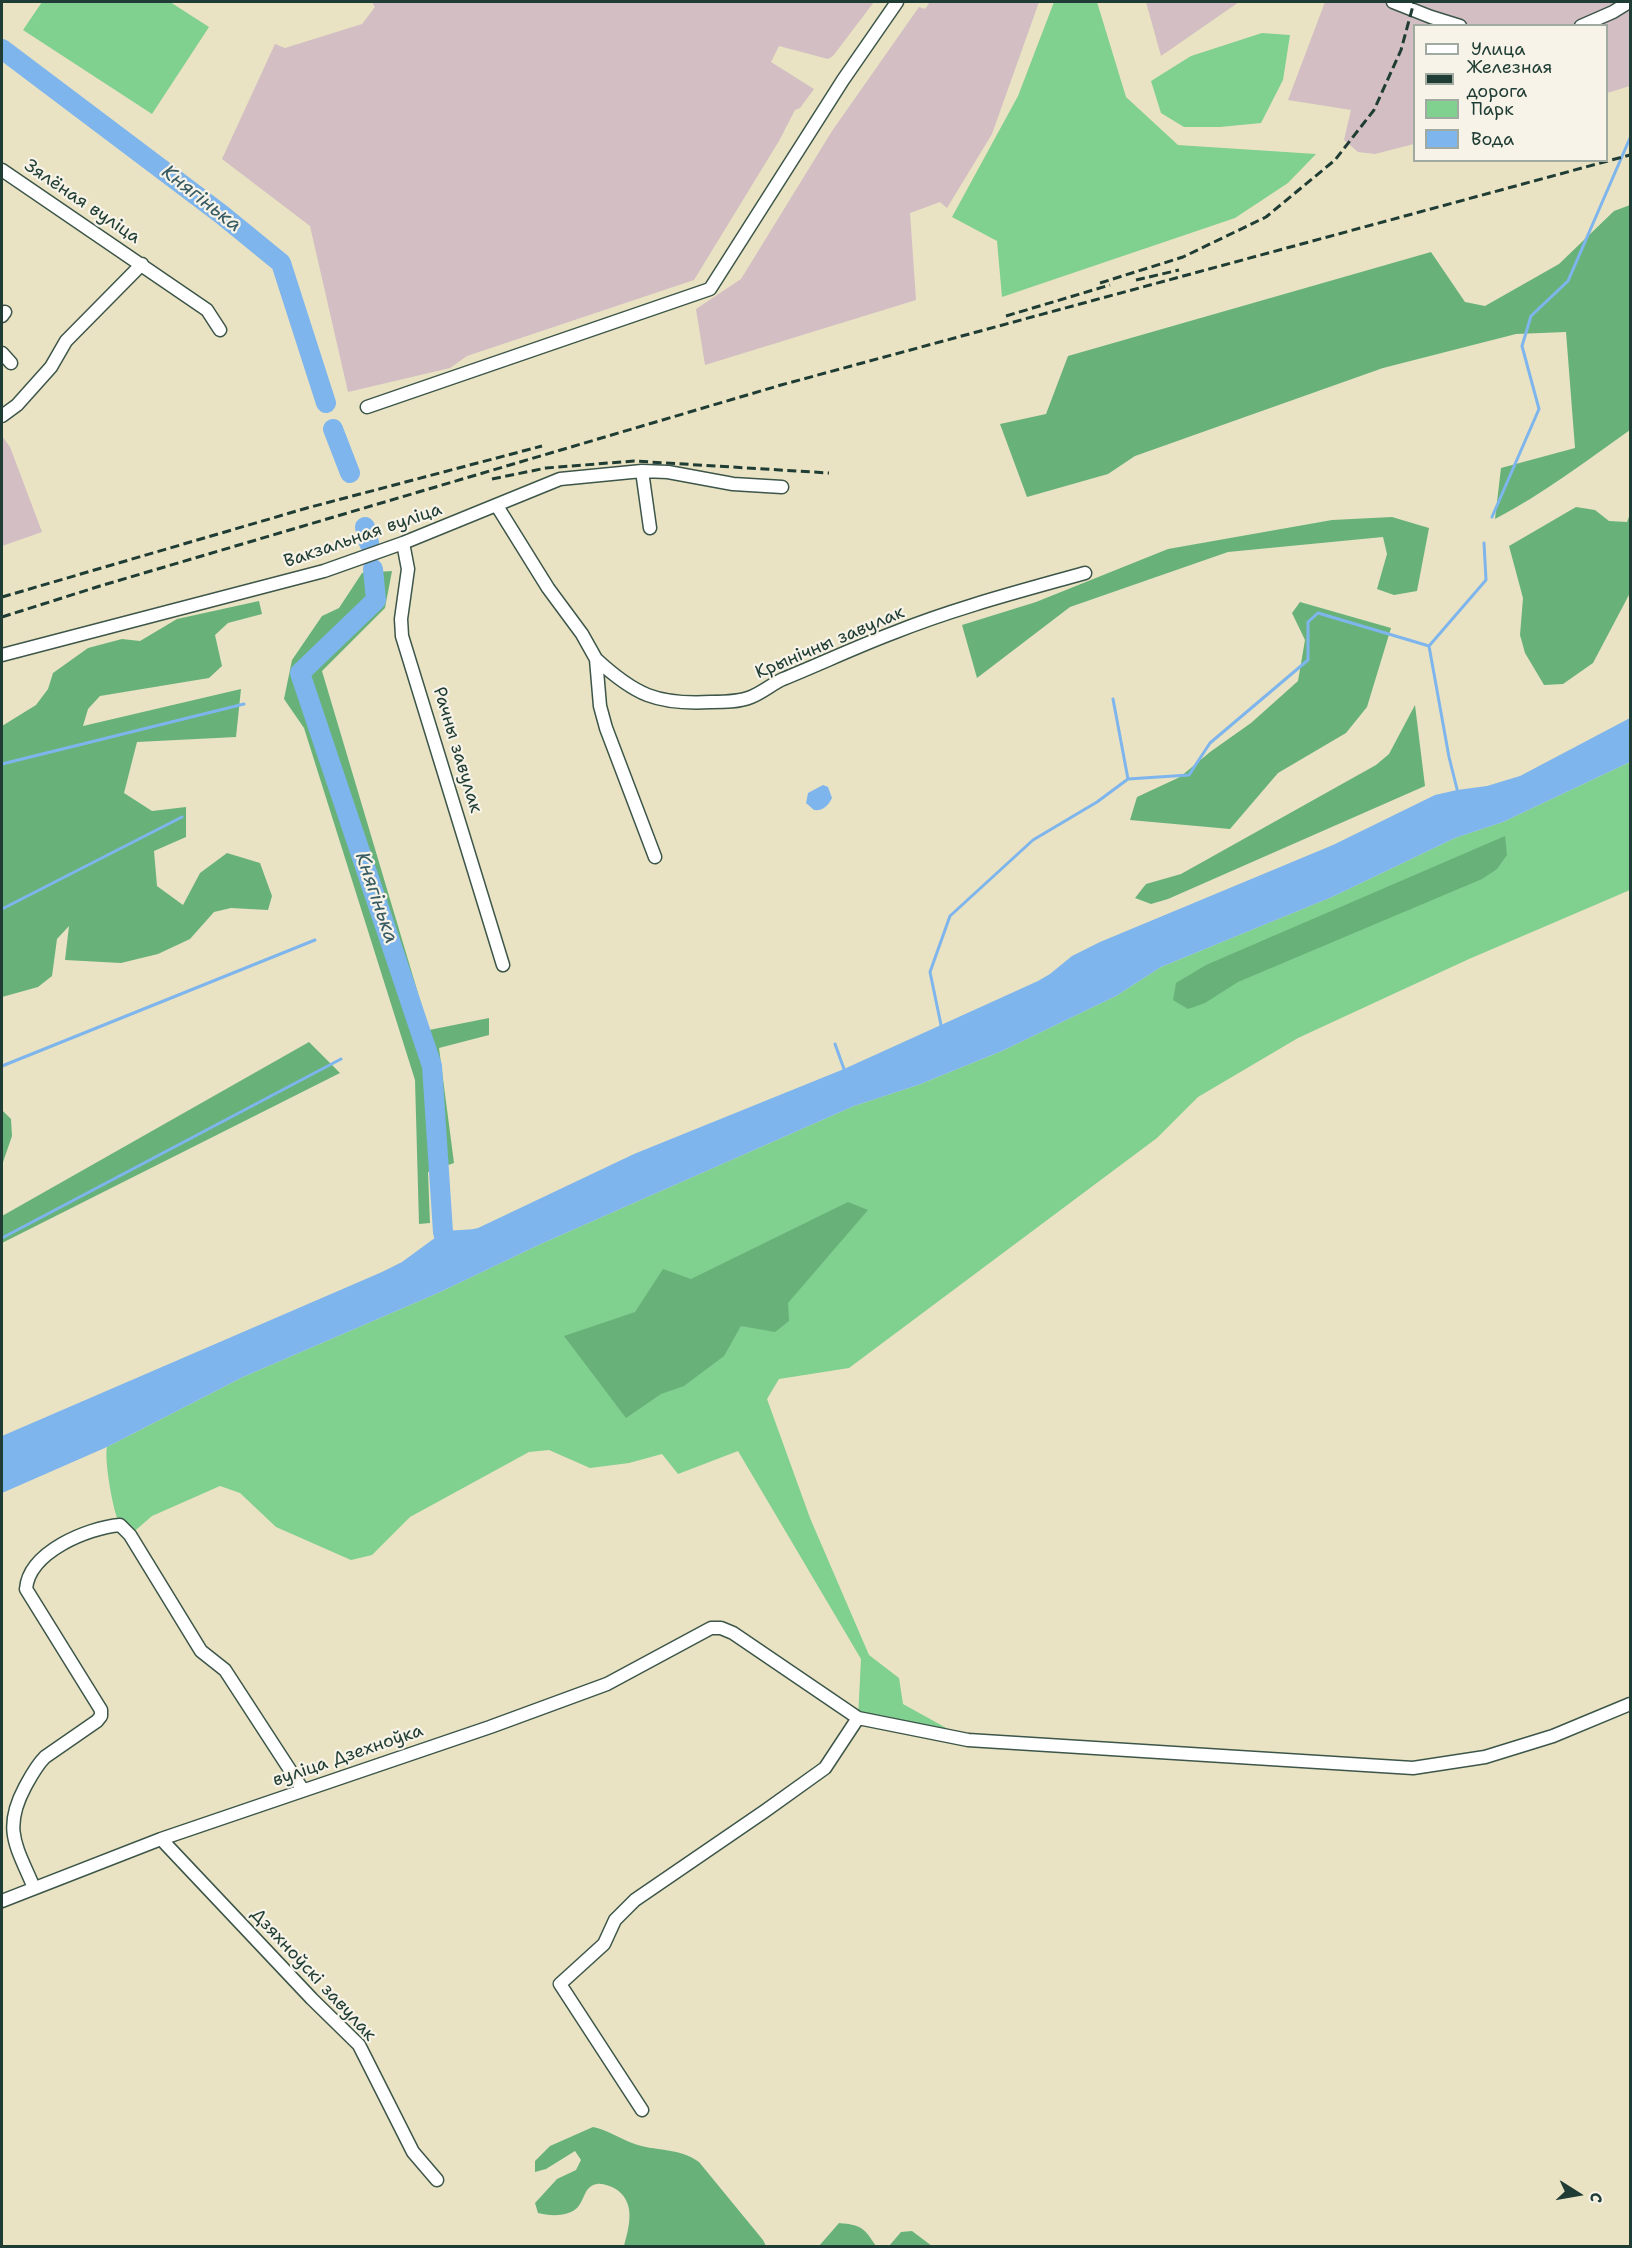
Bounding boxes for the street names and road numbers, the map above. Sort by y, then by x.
street label: Зялёная вуліца [20,155,144,249]
street label: Вакзальная вуліца [281,499,445,573]
street label: Крынічны завулак [752,602,908,684]
street label: Рачны завулак [428,684,486,816]
street label: вуліца Дзехноўка [270,1720,426,1792]
street label: Дзяхноўскі завулак [246,1904,380,2046]

